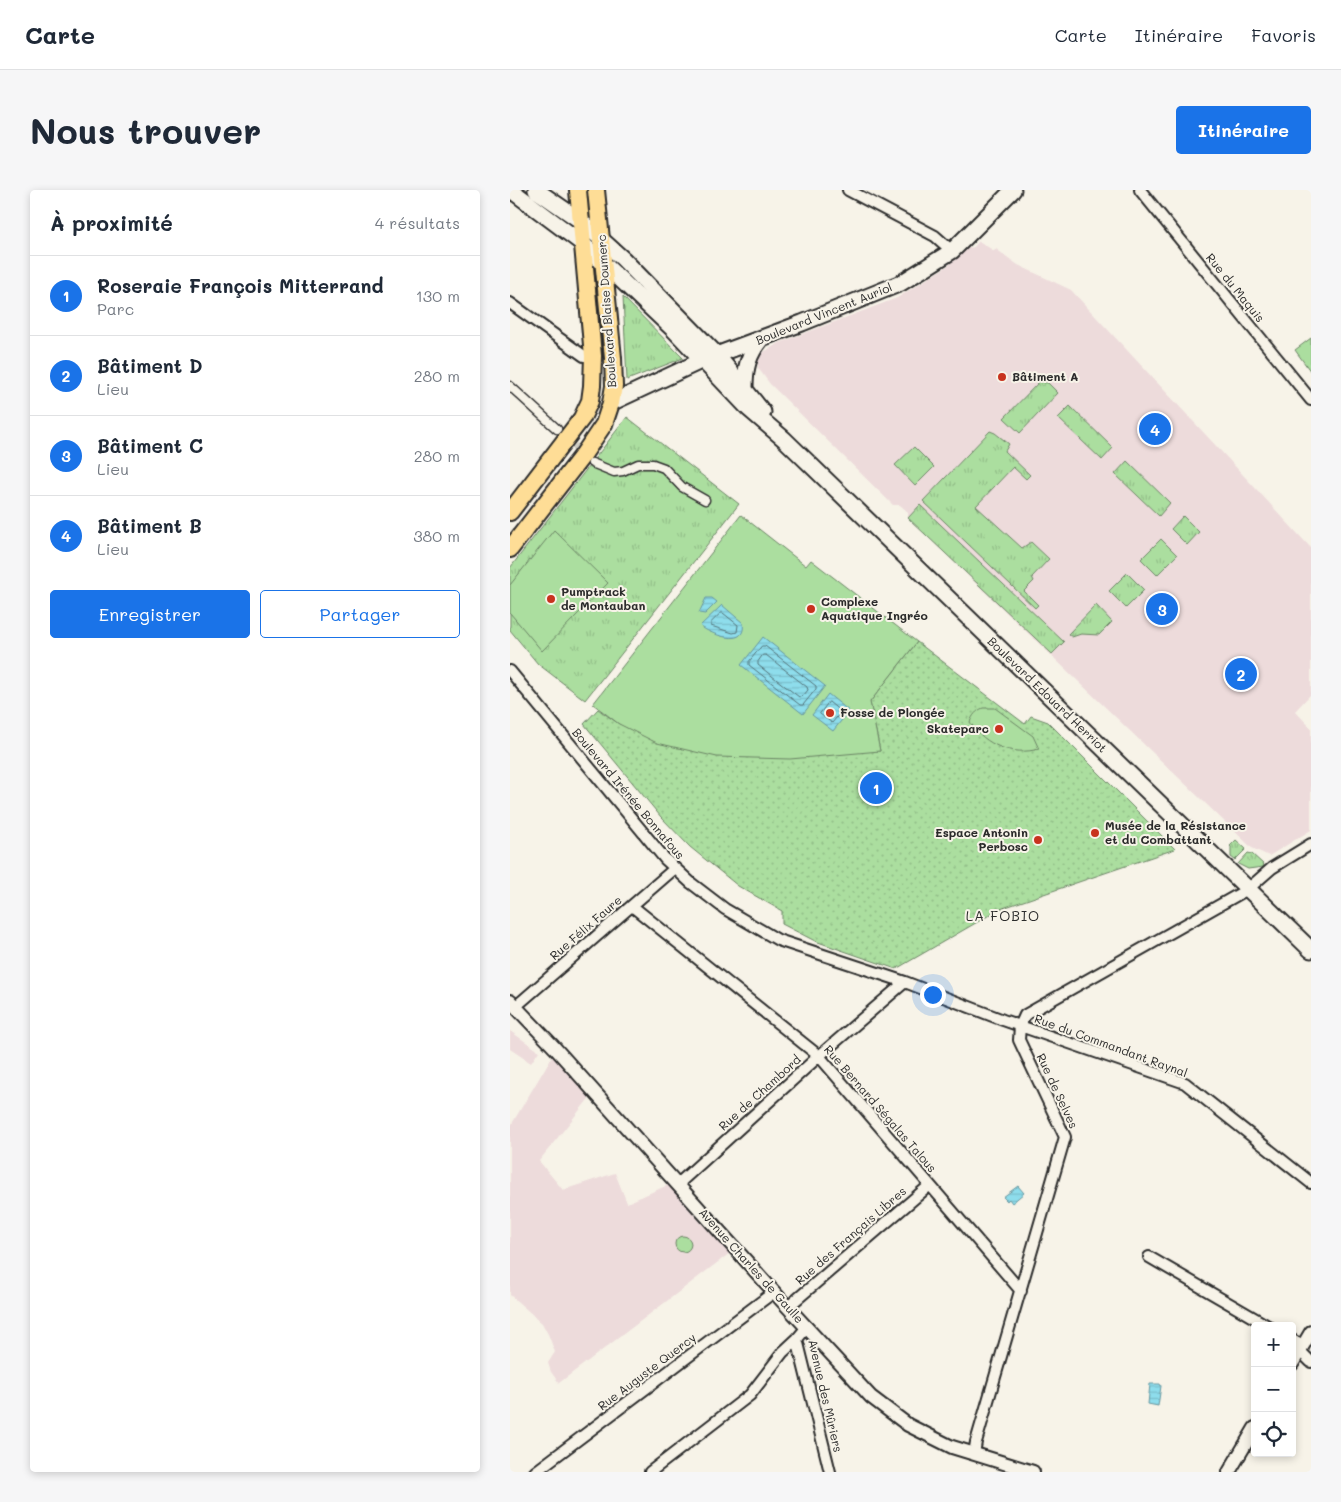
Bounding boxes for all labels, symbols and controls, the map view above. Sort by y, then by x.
text: Carte [25,19,95,50]
text: Carte [1055,23,1107,47]
text: Itinéraire [1135,23,1223,47]
text: Favoris [1251,23,1316,47]
button: Itinéraire [1176,106,1311,154]
text: Nous trouver [30,107,261,153]
text: À proximité [50,209,173,236]
text: 4 résultats [375,212,460,233]
street label: Boulevard Blaise Doumerc [593,234,619,388]
street label: Rue du Maquis [1203,250,1269,325]
text: Roseraie François Mitterrand [97,273,384,298]
street label: Boulevard Vincent Auriol [753,278,894,348]
text: 1 [62,285,70,306]
text: 130 m [416,285,460,306]
text: Parc [97,298,134,319]
text: Bâtiment D [97,353,203,378]
text: 2 [62,365,70,386]
text: 280 m [414,365,460,386]
place label: Bâtiment A [1012,368,1078,384]
marker: Bâtiment A [996,371,1008,383]
text: Lieu [97,378,129,399]
pin: 4 [1139,410,1171,448]
text: Bâtiment C [97,433,203,458]
text: 3 [61,445,71,466]
text: 280 m [414,445,460,466]
text: Lieu [97,458,129,479]
text: Bâtiment B [97,513,202,538]
text: 4 [61,525,71,546]
text: 380 m [413,525,460,546]
text: Lieu [97,538,129,559]
place label: Pumptrack de Montauban [561,583,646,613]
button: Enregistrer [50,590,250,638]
button: Partager [260,590,460,638]
pin: 3 [1146,590,1178,628]
marker: Pumptrack de Montauban [545,593,557,605]
place label: Complexe Aquatique Ingréo [821,593,928,623]
marker: Complexe Aquatique Ingréo [805,603,817,615]
street label: Boulevard Edouard Herriot [985,633,1111,756]
pin: 2 [1225,655,1257,693]
place label: Fosse de Plongée [840,704,945,720]
marker: Fosse de Plongée [824,707,836,719]
place label: Skateparc [927,720,989,736]
marker: Skateparc [993,723,1005,735]
street label: Boulevard Irénée Bonnafous [569,724,688,862]
pin: 1 [860,769,892,807]
place label: Musée de la Résistance et du Combattant [1105,817,1246,847]
place label: Espace Antonin Perbosc [935,824,1028,854]
marker: Musée de la Résistance et du Combattant [1089,827,1101,839]
marker: Espace Antonin Perbosc [1032,834,1044,846]
street label: Rue Félix Faure [546,892,625,963]
district label: LA FOBIO [966,906,1040,925]
your location [920,982,946,1008]
street label: Rue du Commandant Raynal [1033,1010,1190,1080]
street label: Rue Bernard Ségalas Talous [821,1041,941,1176]
street label: Rue de Selves [1033,1050,1082,1131]
street label: Rue de Chambord [715,1051,804,1133]
street label: Rue des Français Libres [792,1183,909,1288]
street label: Avenue Charles de Gaulle [696,1204,808,1326]
map controls [1251,1322,1296,1457]
button: + [1251,1322,1296,1367]
street label: Rue Auguste Quercy [594,1329,699,1413]
street label: Avenue des Mûriers [805,1338,847,1454]
button: − [1251,1367,1296,1412]
button: locate [1251,1412,1296,1457]

